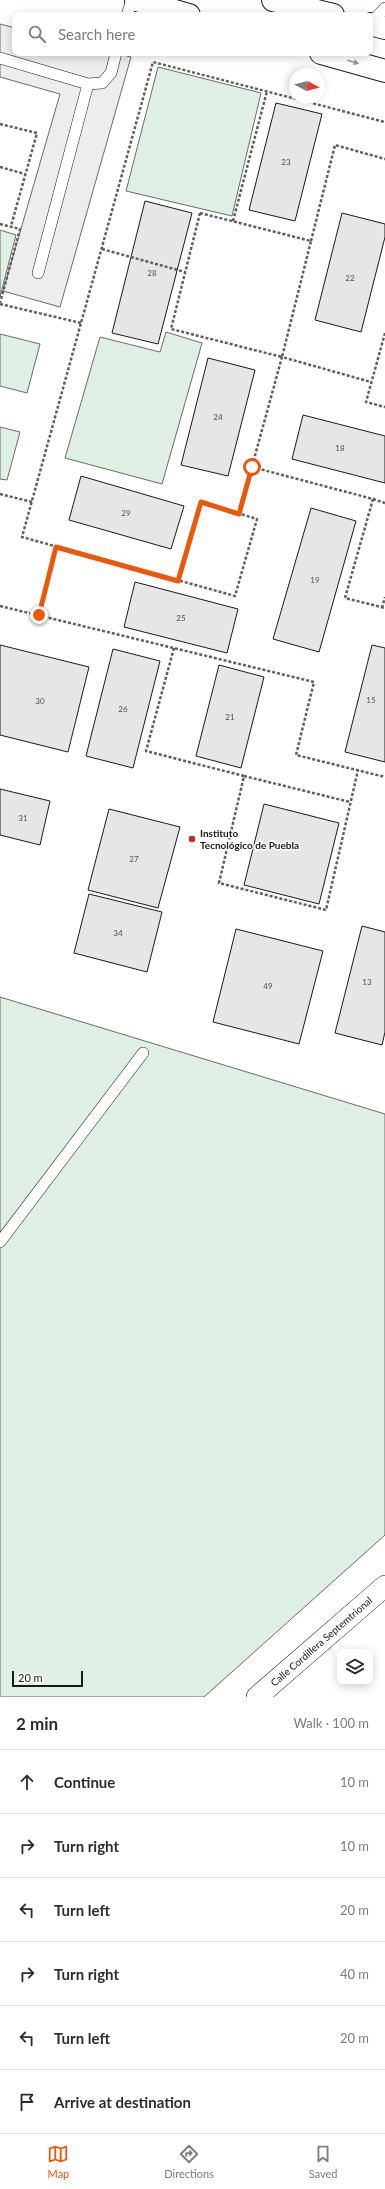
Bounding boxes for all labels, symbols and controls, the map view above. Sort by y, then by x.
search box [12,12,373,56]
icon: search [26,23,48,45]
text: Search here [58,25,135,43]
one-way arrow [347,59,359,65]
north arrow [289,68,325,104]
house number: 23 [281,157,291,167]
house number: 28 [147,268,157,278]
house number: 22 [345,273,355,283]
house number: 24 [213,412,223,422]
house number: 18 [335,443,345,453]
route start [243,458,261,476]
house number: 29 [121,508,131,518]
house number: 19 [310,575,320,585]
route end [30,606,48,624]
house number: 25 [176,613,186,623]
house number: 15 [366,695,376,705]
house number: 30 [35,696,45,706]
house number: 26 [118,704,128,714]
house number: 21 [225,712,235,722]
house number: 31 [18,813,28,823]
place label: Instituto Tecnológico de Puebla [200,827,299,851]
marker: Instituto Tecnológico de Puebla [187,834,197,844]
house number: 27 [129,854,139,864]
house number: 34 [113,928,123,938]
house number: 13 [362,977,372,987]
house number: 49 [263,981,273,991]
street label: Calle Cordillera Septemtrional [268,1594,374,1689]
map controls [337,1649,373,1685]
button: layers [337,1649,373,1685]
scale bar [12,1669,83,1688]
text: 20 m [18,1671,43,1684]
text: 2 min [16,1713,58,1734]
text: Walk · 100 m [293,1715,369,1731]
icon: ahead [16,1771,38,1793]
text: Continue [54,1773,115,1791]
text: 10 m [340,1774,369,1790]
icon: right [16,1835,38,1857]
text: Turn right [54,1837,119,1855]
text: 10 m [340,1838,369,1854]
icon: left [16,1899,38,1921]
text: Turn left [54,1901,110,1919]
text: 20 m [340,1902,369,1918]
icon: right [16,1963,38,1985]
text: Turn right [54,1965,119,1983]
text: 40 m [340,1966,369,1982]
icon: left [16,2027,38,2049]
text: Turn left [54,2029,110,2047]
text: 20 m [340,2030,369,2046]
icon: arrive [16,2091,38,2113]
text: Arrive at destination [54,2093,191,2111]
tab: Map [47,2143,69,2180]
tab: Directions [164,2143,214,2180]
tab: Saved [309,2143,338,2180]

